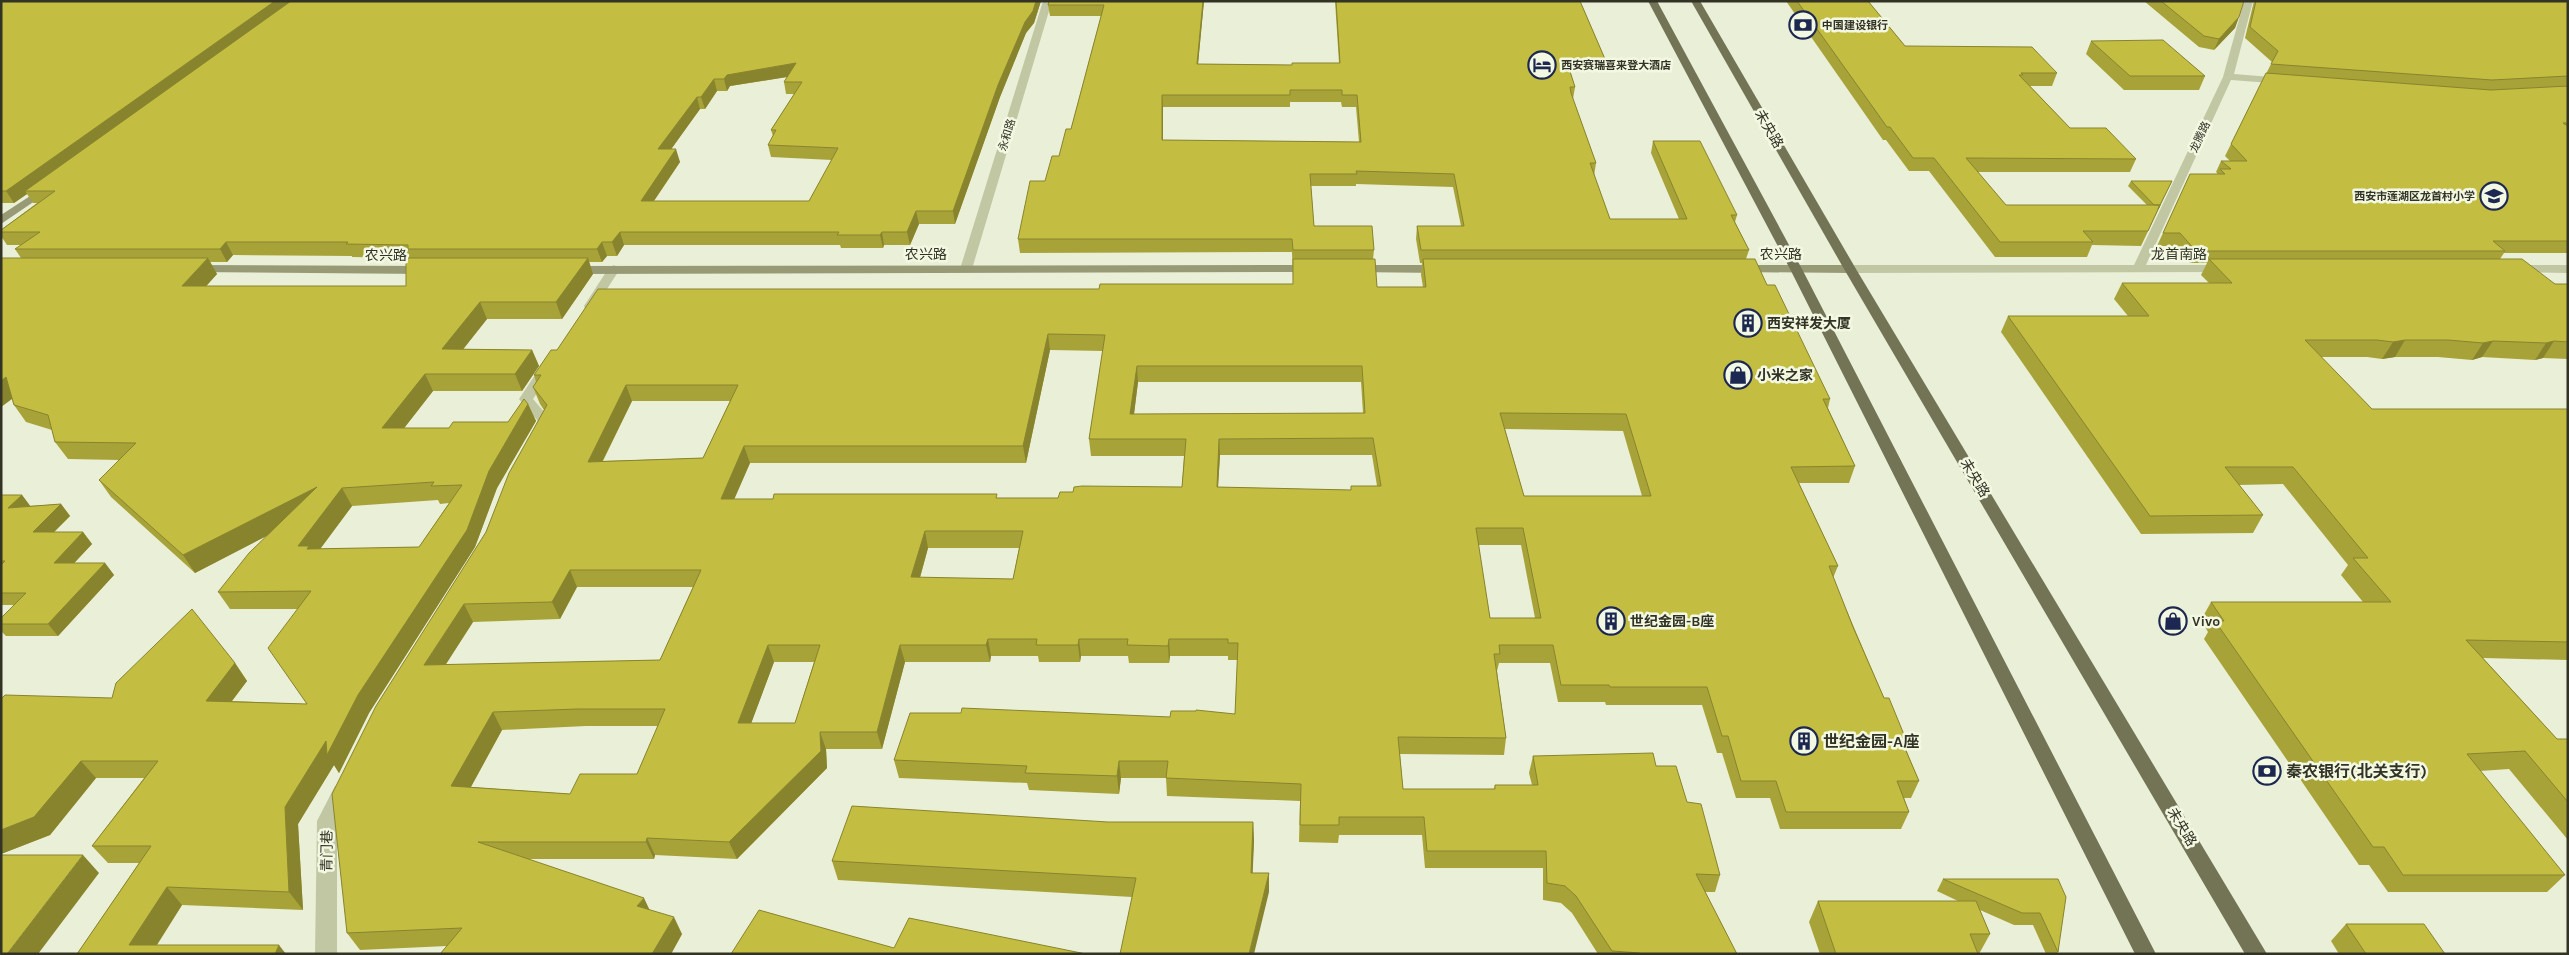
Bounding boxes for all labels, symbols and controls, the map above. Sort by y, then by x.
bank icon: 中国建设银行 [1788,10,1818,40]
place label: 中国建设银行 [1822,19,1888,32]
hotel icon: 西安赛瑞喜来登大酒店 [1527,50,1557,80]
place label: 西安赛瑞喜来登大酒店 [1561,59,1671,72]
street label: 未央路 [1751,107,1787,151]
street label: 永和路 [996,117,1018,153]
street label: 龙腾路 [2187,119,2213,155]
school or university icon: 西安市莲湖区龙首村小学 [2479,181,2509,211]
place label: 西安市莲湖区龙首村小学 [2354,190,2475,203]
street label: 农兴路 [905,246,947,263]
street label: 农兴路 [1760,246,1802,263]
street label: 龙首南路 [2151,246,2207,263]
street label: 农兴路 [365,247,407,264]
building icon: 西安祥发大厦 [1733,308,1763,338]
place label: 西安祥发大厦 [1767,315,1851,332]
shop icon: 小米之家 [1723,360,1753,390]
place label: 小米之家 [1757,367,1813,384]
street label: 未央路 [1957,456,1993,500]
building icon: 世纪金园-B座 [1596,606,1626,636]
shop icon: Vivo [2158,606,2188,636]
place label: 世纪金园-B座 [1630,613,1714,630]
place label: Vivo [2192,613,2220,630]
building icon: 世纪金园-A座 [1789,726,1819,756]
place label: 世纪金园-A座 [1823,732,1919,751]
bank icon: 秦农银行(北关支行) [2252,756,2282,786]
place label: 秦农银行(北关支行) [2286,762,2427,781]
street label: 未央路 [2164,805,2200,849]
street label: 青门巷 [318,830,336,872]

